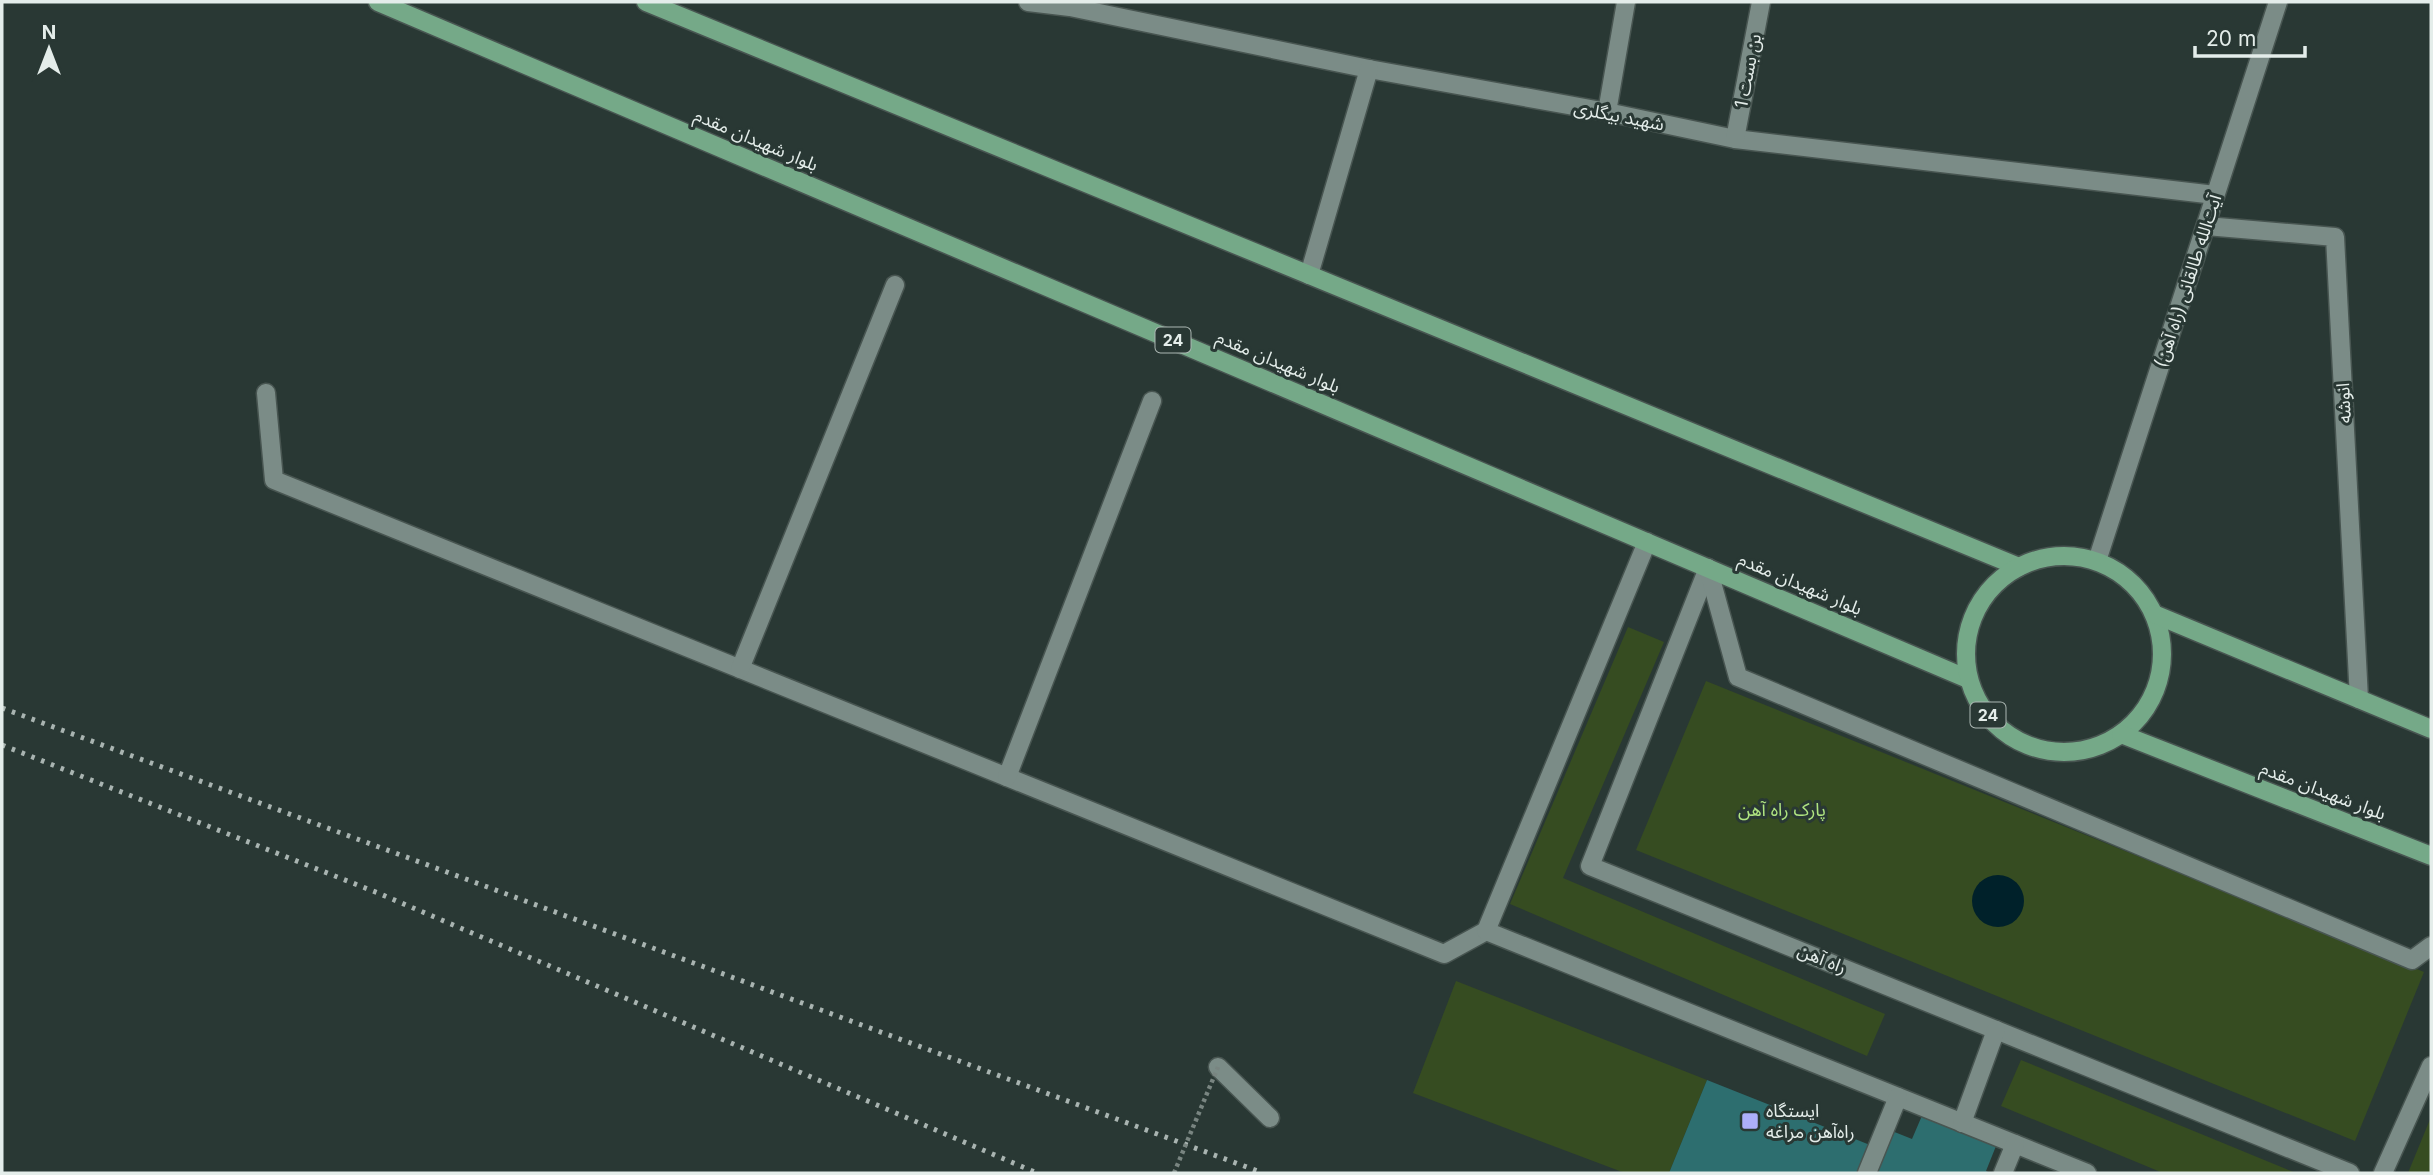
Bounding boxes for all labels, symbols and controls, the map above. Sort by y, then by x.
north arrow [14,14,84,84]
scale bar [2195,14,2305,58]
text: N [42,21,56,44]
text: 20 m [2206,26,2256,51]
street label: بن بست 1 [1730,32,1766,110]
street label: شهید بیگلری [1572,96,1666,136]
street label: بلوار شهیدان مقدم [690,104,821,179]
street label: (راه آهن) آیت‌الله طالقانی [2150,191,2227,370]
street label: بلوار شهیدان مقدم [1212,326,1343,401]
road number: 24 [1156,328,1190,352]
street label: انوشه [2332,382,2356,424]
street label: بلوار شهیدان مقدم [1734,548,1865,623]
road number: 24 [1970,702,2006,728]
street label: بلوار شهیدان مقدم [2256,757,2389,828]
park label: پارک راه آهن [1738,799,1826,821]
street label: راه آهن [1794,939,1850,979]
place label: ایستگاه راه‌آهن مراغه [1766,1100,1855,1143]
marker: ایستگاه راه‌آهن مراغه [1740,1111,1760,1131]

